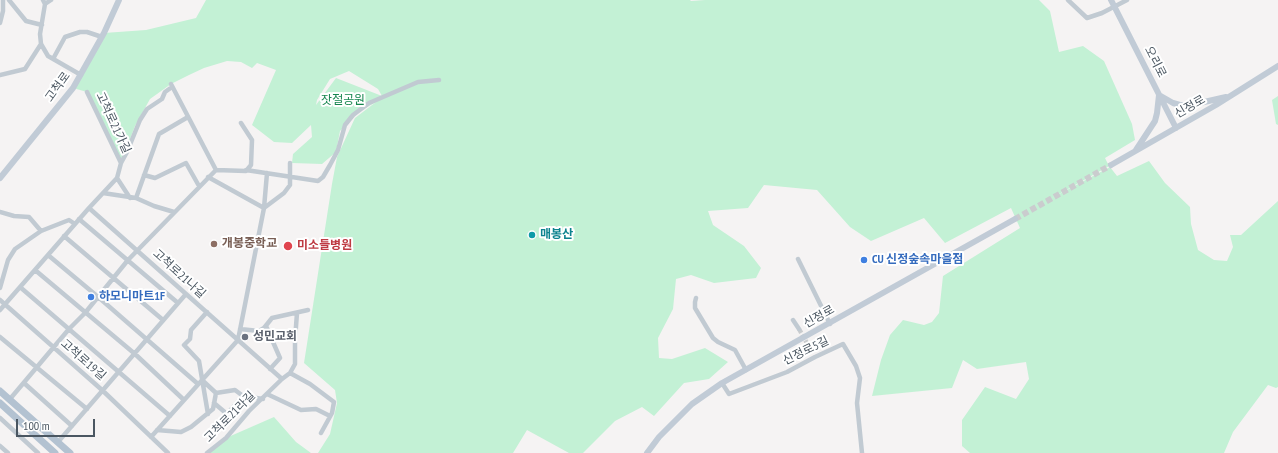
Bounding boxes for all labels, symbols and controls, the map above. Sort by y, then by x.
street label: 오리로 [1141,44,1169,80]
street label: 고척로 [42,69,74,105]
street label: 고척로21가길 [93,90,133,156]
street label: 신정로 [1172,92,1208,122]
park label: 잣절공원 [321,94,365,108]
place label: 매봉산 [540,228,573,242]
marker: 매봉산 [527,230,537,240]
place label: 개봉중학교 [222,237,277,251]
marker: 개봉중학교 [209,239,219,249]
place label: 미소들병원 [297,239,352,253]
marker: 미소들병원 [282,240,294,252]
street label: 고척로21나길 [150,247,208,301]
place label: CU 신정숲속마을점 [872,253,963,267]
marker: CU 신정숲속마을점 [859,255,869,265]
place label: 하모니마트1F [99,290,165,304]
marker: 하모니마트1F [86,292,96,302]
street label: 신정로 [801,303,837,331]
place label: 성민교회 [253,330,297,344]
marker: 성민교회 [240,332,250,342]
street label: 신정로5길 [781,334,831,368]
street label: 고척로19길 [58,337,108,383]
street label: 고척로21라길 [202,389,258,445]
scale bar [18,411,97,437]
text: 100 m [23,418,50,433]

